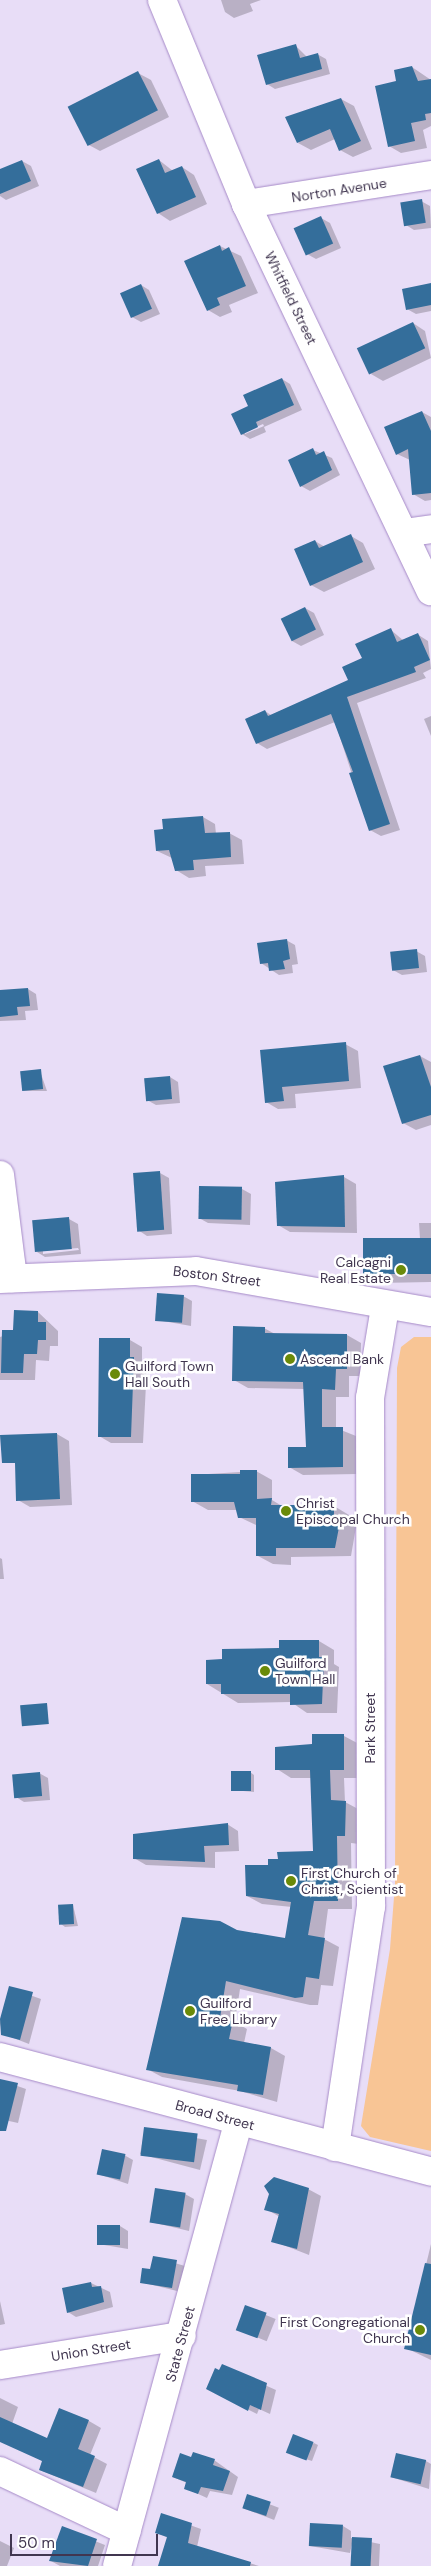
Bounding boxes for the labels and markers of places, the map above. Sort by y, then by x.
place label: Calcagni Real Estate [320,1254,391,1286]
marker: Calcagni Real Estate [395,1264,407,1276]
place label: Ascend Bank [300,1351,384,1367]
marker: Ascend Bank [284,1353,296,1365]
place label: Guilford Town Hall South [125,1358,214,1390]
marker: Guilford Town Hall South [109,1368,121,1380]
place label: Christ Episcopal Church [296,1495,410,1528]
marker: Christ Episcopal Church [280,1505,292,1517]
place label: Guilford Town Hall [275,1655,335,1688]
marker: Guilford Town Hall [259,1665,271,1677]
place label: First Church of Christ, Scientist [301,1865,403,1898]
marker: First Church of Christ, Scientist [285,1875,297,1887]
place label: Guilford Free Library [200,1995,277,2028]
marker: Guilford Free Library [184,2005,196,2017]
place label: First Congregational Church [280,2314,410,2346]
marker: First Congregational Church [414,2324,426,2336]

